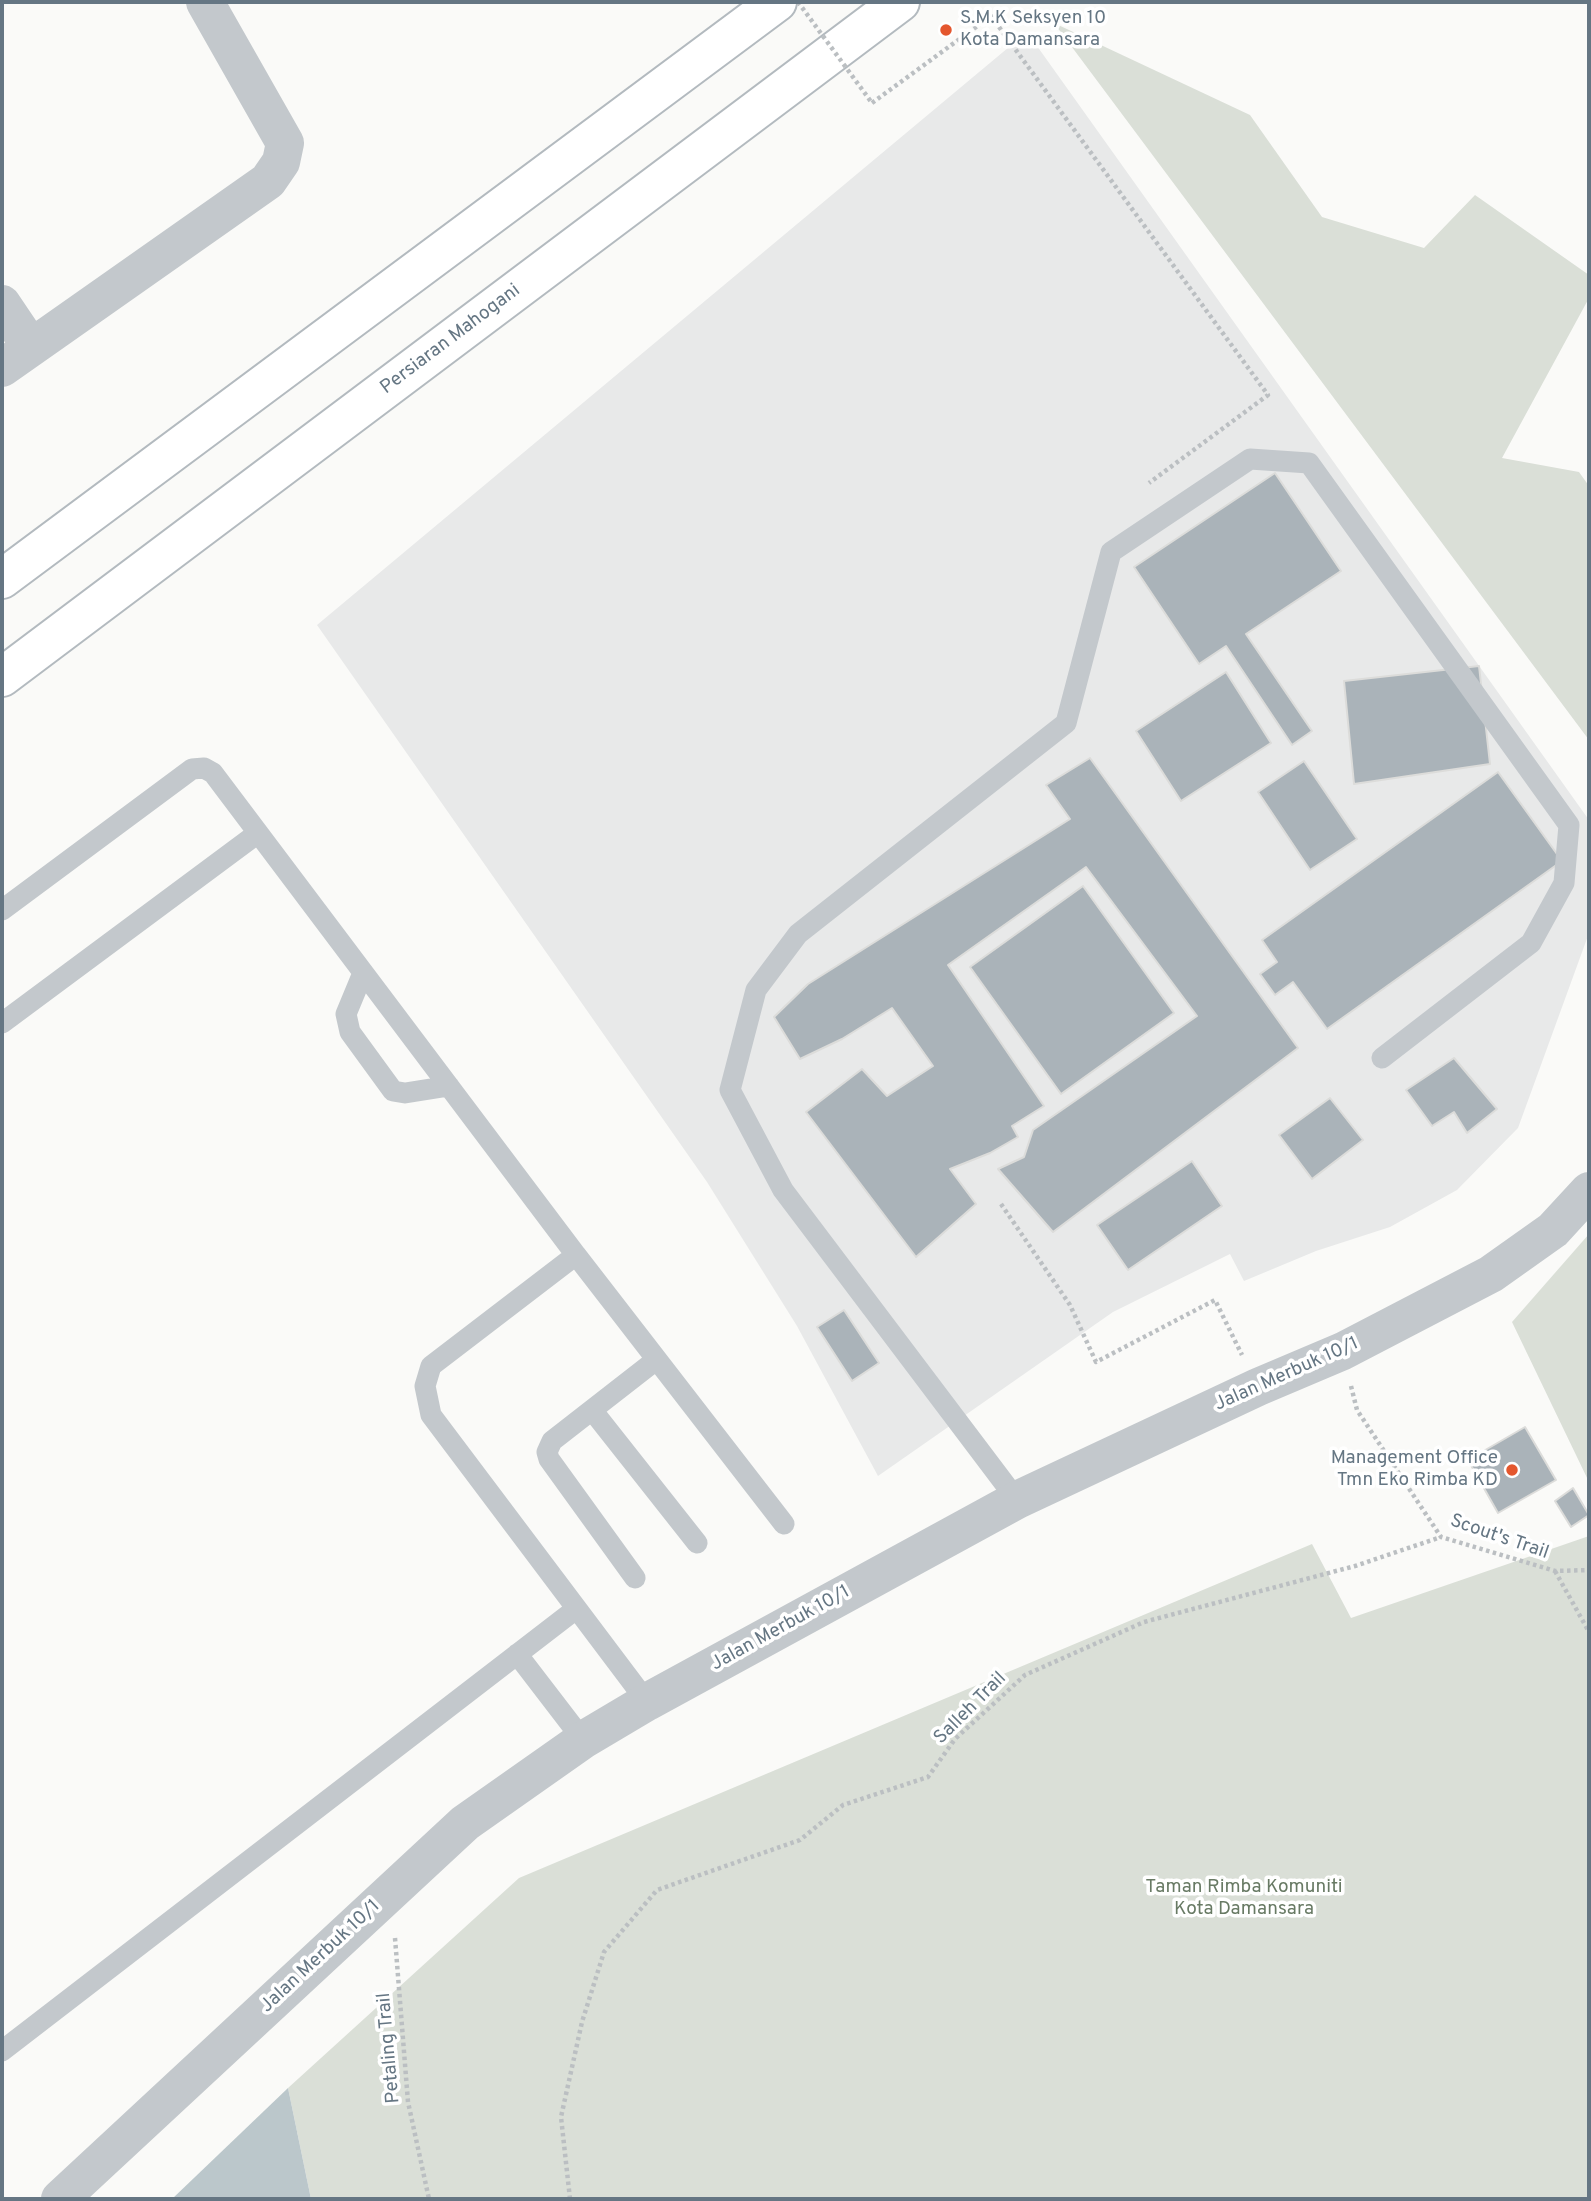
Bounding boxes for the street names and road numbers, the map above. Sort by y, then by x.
street label: Persiaran Mahogani [377,280,525,400]
street label: Jalan Merbuk 10/1 [1211,1333,1363,1417]
street label: Scout's Trail [1447,1510,1551,1566]
street label: Jalan Merbuk 10/1 [708,1581,854,1677]
street label: Salleh Trail [930,1668,1012,1750]
street label: Jalan Merbuk 10/1 [256,1896,386,2018]
street label: Petaling Trail [374,1992,406,2104]

